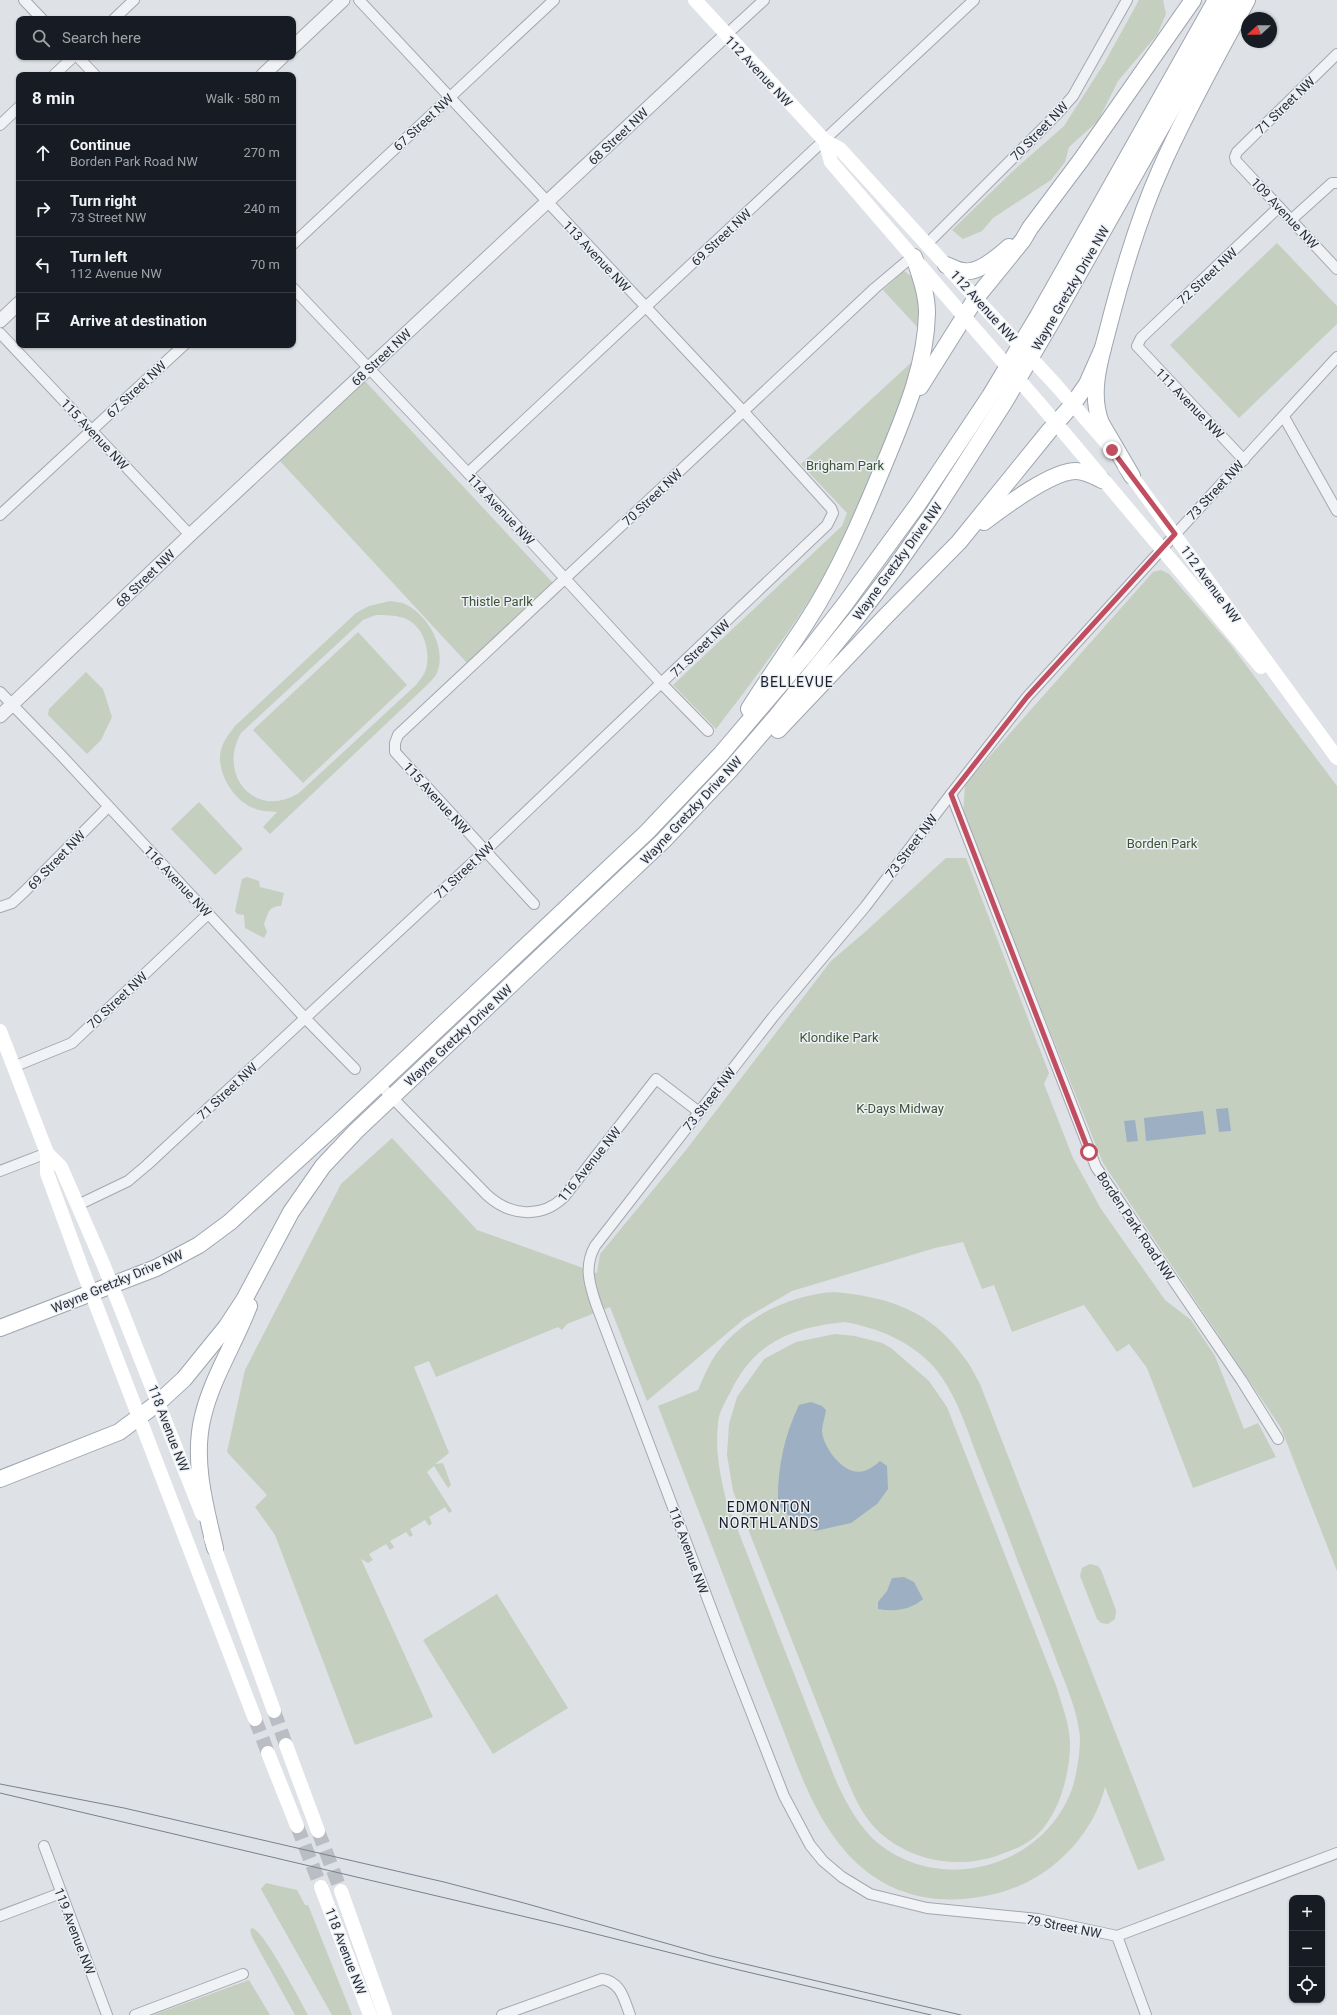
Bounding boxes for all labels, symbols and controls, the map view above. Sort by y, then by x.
north arrow [1241,12,1277,48]
search box [16,16,296,60]
icon: search [30,27,52,49]
text: Search here [62,29,141,47]
street label: 112 Avenue NW [722,33,796,110]
street label: 71 Street NW [1253,73,1318,137]
text: 8 min [32,88,75,108]
text: Walk · 580 m [205,91,280,106]
street label: 67 Street NW [390,91,457,154]
street label: 70 Street NW [1008,98,1072,164]
street label: 68 Street NW [585,105,652,168]
text: Continue [70,136,131,154]
icon: ahead [32,142,54,164]
text: 270 m [243,145,280,160]
text: Borden Park Road NW [70,154,198,169]
street label: 109 Avenue NW [1248,175,1322,252]
text: Turn right [70,192,136,210]
icon: right [32,198,54,220]
text: 240 m [243,201,280,216]
street label: 69 Street NW [688,206,755,269]
text: 73 Street NW [70,210,146,225]
street label: 113 Avenue NW [560,218,634,295]
street label: Wayne Gretzky Drive NW [1029,223,1113,353]
street label: 72 Street NW [1174,245,1241,308]
text: Turn left [70,248,127,266]
icon: left [32,254,54,276]
text: 70 m [251,257,280,272]
text: 112 Avenue NW [70,266,162,281]
street label: 112 Avenue NW [947,267,1020,346]
icon: arrive [32,310,54,332]
text: Arrive at destination [70,312,207,330]
street label: 68 Street NW [348,326,415,389]
street label: 67 Street NW [103,358,170,421]
street label: 111 Avenue NW [1152,365,1227,442]
street label: 115 Avenue NW [58,396,132,473]
route end [1103,441,1121,459]
street label: 73 Street NW [1184,457,1247,523]
park label: Brigham Park [806,458,884,473]
street label: 70 Street NW [619,466,686,529]
street label: 114 Avenue NW [464,471,538,548]
street label: Wayne Gretzky Drive NW [850,499,945,623]
street label: 112 Avenue NW [1178,543,1244,626]
street label: 68 Street NW [113,546,178,610]
park label: Thistle Parlk [461,594,533,609]
street label: 71 Street NW [668,616,733,680]
district label: BELLEVUE [760,674,834,690]
street label: Wayne Gretzky Drive NW [638,753,745,867]
street label: 115 Avenue NW [400,759,473,838]
street label: 73 Street NW [882,811,941,881]
street label: 69 Street NW [25,827,89,893]
park label: Borden Park [1127,836,1198,851]
street label: 71 Street NW [431,839,498,902]
street label: 116 Avenue NW [141,843,215,920]
street label: 70 Street NW [84,969,151,1032]
street label: Wayne Gretzky Drive NW [401,981,516,1089]
park label: Klondike Park [799,1030,879,1045]
street label: 71 Street NW [194,1060,261,1123]
street label: 73 Street NW [680,1064,739,1134]
park label: K-Days Midway [856,1101,944,1116]
street label: 116 Avenue NW [555,1124,624,1205]
route start [1080,1143,1098,1161]
street label: Borden Park Road NW [1094,1169,1178,1284]
street label: Wayne Gretzky Drive NW [49,1247,186,1316]
street label: 118 Avenue NW [145,1383,192,1474]
district label: EDMONTON NORTHLANDS [719,1499,819,1531]
street label: 116 Avenue NW [666,1505,711,1596]
street label: 119 Avenue NW [51,1886,98,1977]
map controls [1289,1895,1325,2003]
button: + [1289,1895,1325,1931]
street label: 118 Avenue NW [322,1906,369,1997]
street label: 79 Street NW [1025,1912,1103,1941]
button: − [1289,1931,1325,1967]
button: locate [1289,1967,1325,2003]

